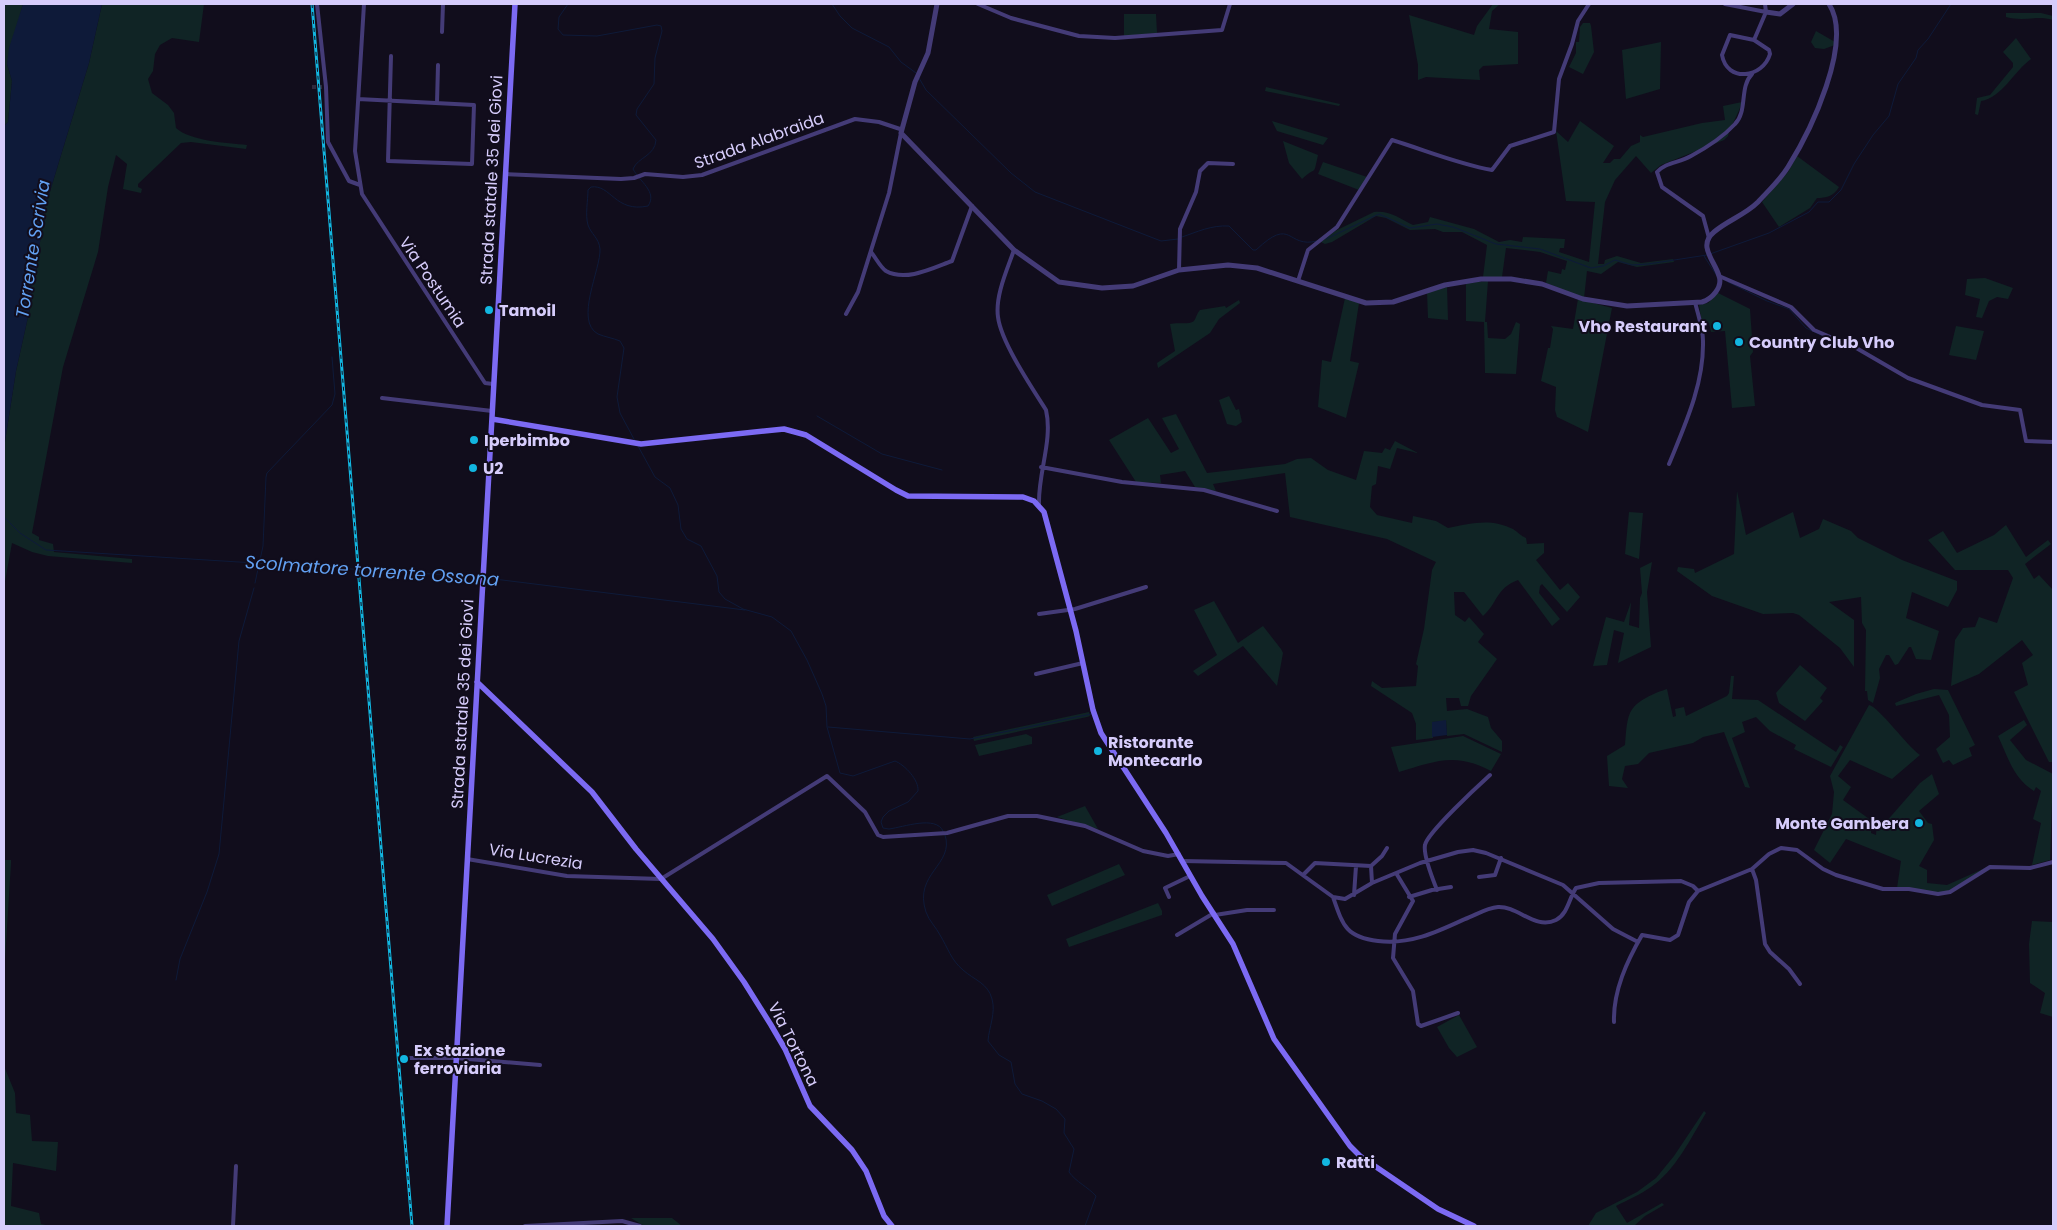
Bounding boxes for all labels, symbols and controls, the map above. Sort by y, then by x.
street label: Strada statale 35 dei Giovi [475,75,508,285]
street label: Strada Alabraida [691,106,827,175]
water label: Torrente Scrivia [9,178,56,320]
street label: Via Postumia [394,232,471,332]
place label: Tamoil [499,299,556,322]
marker: Tamoil [483,304,495,316]
place label: Vho Restaurant [1579,315,1707,338]
marker: Vho Restaurant [1711,320,1723,332]
place label: Country Club Vho [1749,331,1894,354]
marker: Country Club Vho [1733,336,1745,348]
place label: Iperbimbo [484,429,570,452]
marker: Iperbimbo [468,434,480,446]
place label: U2 [483,457,503,480]
marker: U2 [467,462,479,474]
water label: Scolmatore torrente Ossona [244,549,500,592]
street label: Strada statale 35 dei Giovi [446,599,479,809]
place label: Ristorante Montecarlo [1108,731,1202,772]
marker: Ristorante Montecarlo [1092,745,1104,757]
place label: Monte Gambera [1775,812,1909,835]
marker: Monte Gambera [1913,817,1925,829]
street label: Via Lucrezia [487,838,584,875]
street label: Via Tortona [762,998,825,1090]
place label: Ex stazione ferroviaria [414,1039,505,1080]
marker: Ex stazione ferroviaria [398,1053,410,1065]
place label: Ratti [1336,1151,1375,1174]
marker: Ratti [1320,1156,1332,1168]

